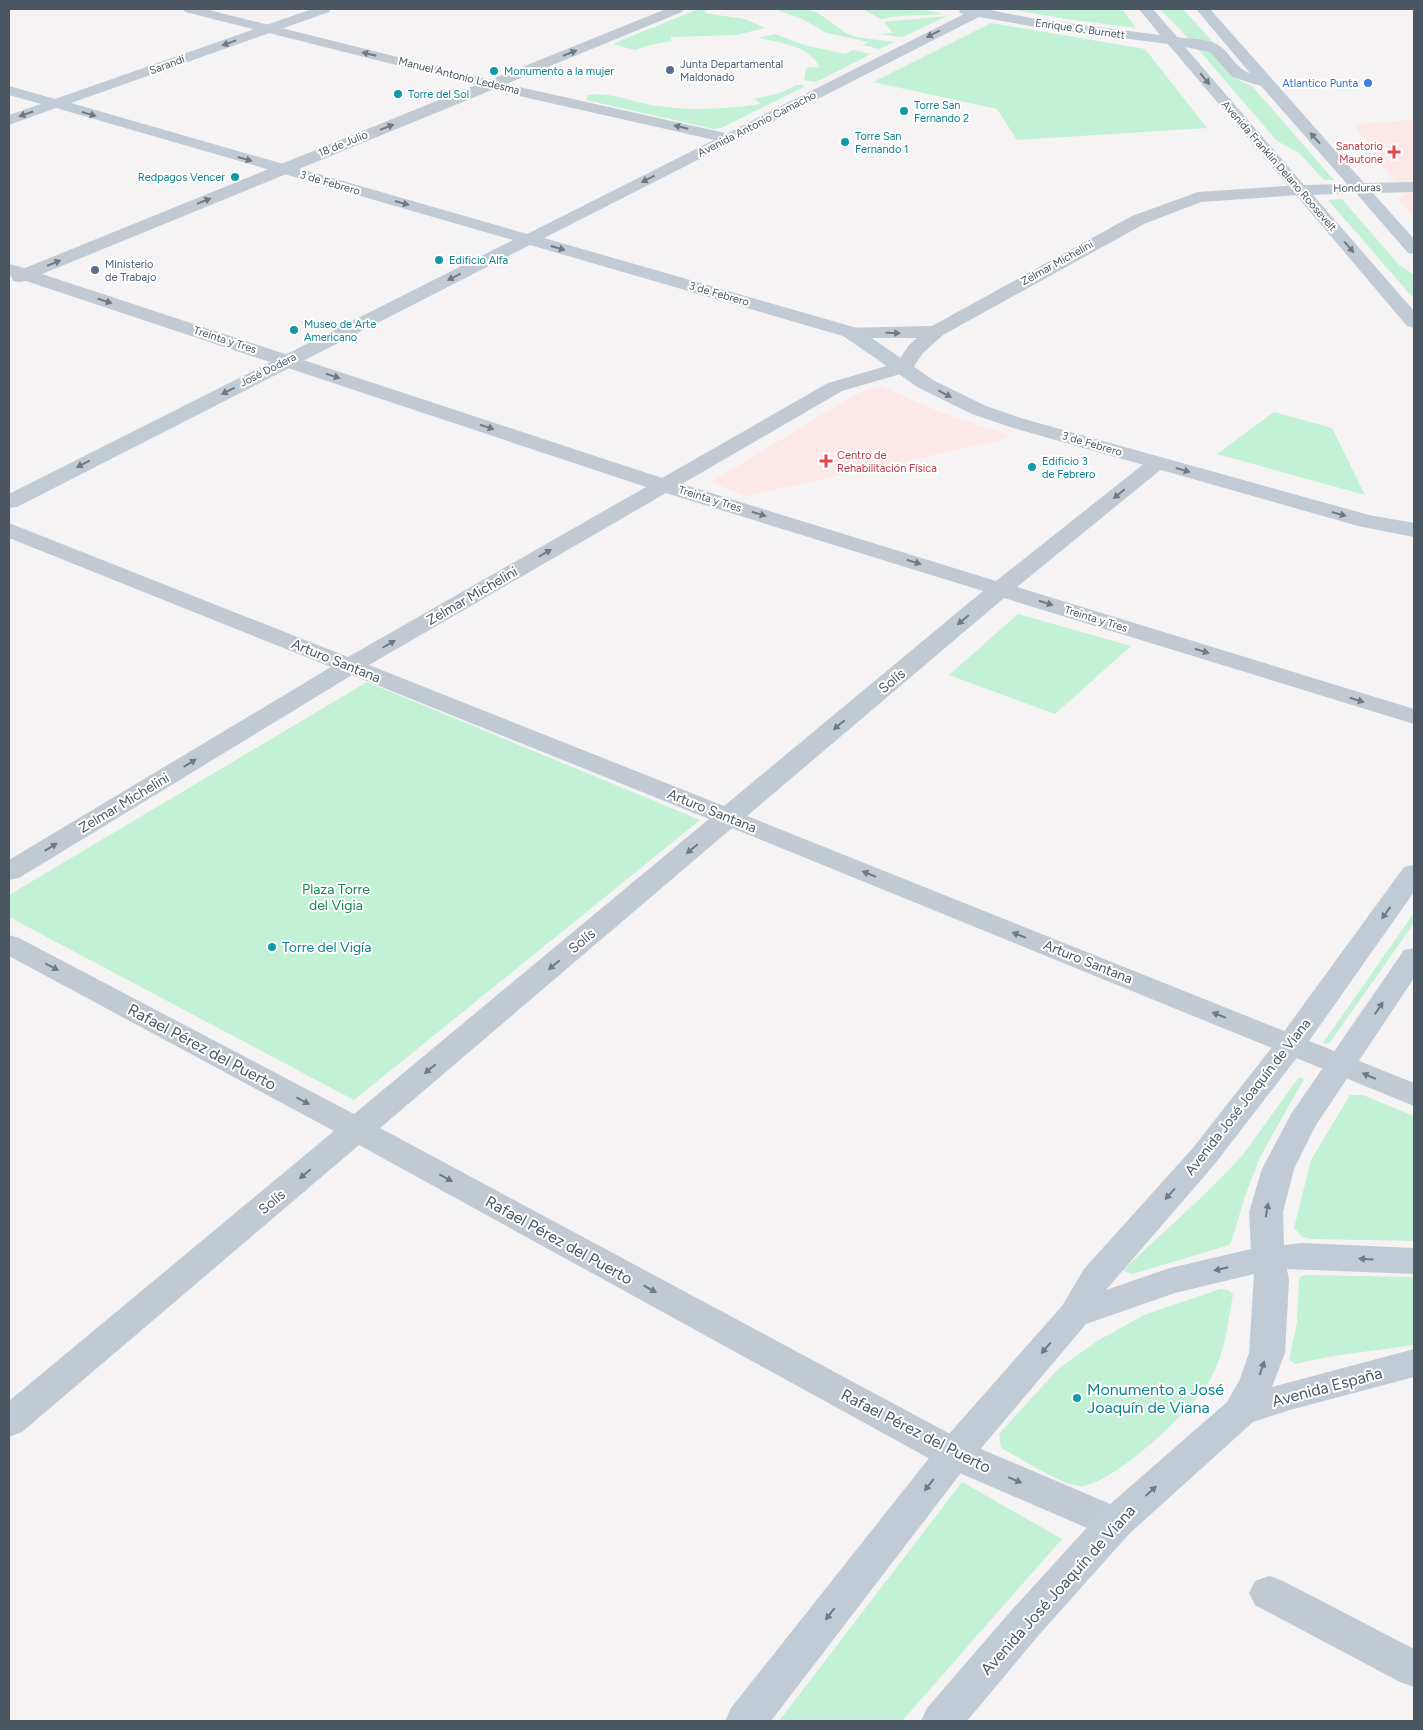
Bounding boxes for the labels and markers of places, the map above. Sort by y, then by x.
place label: Junta Departamental Maldonado [680,58,783,84]
marker: Junta Departamental Maldonado [664,64,676,76]
marker: Monumento a la mujer [488,65,500,77]
place label: Monumento a la mujer [504,65,614,78]
place label: Atlantico Punta [1282,77,1358,90]
marker: Atlantico Punta [1362,77,1374,89]
marker: Torre del Sol [392,88,404,100]
place label: Torre del Sol [408,88,469,101]
place label: Torre San Fernando 2 [914,99,969,125]
marker: Torre San Fernando 2 [898,105,910,117]
place label: Torre San Fernando 1 [855,130,909,156]
marker: Torre San Fernando 1 [839,136,851,148]
place label: Sanatorio Mautone [1336,140,1383,166]
marker: Sanatorio Mautone [1387,145,1401,159]
place label: Redpagos Vencer [138,171,225,184]
marker: Redpagos Vencer [229,171,241,183]
marker: Edificio Alfa [433,254,445,266]
place label: Edificio Alfa [449,254,508,267]
place label: Ministerio de Trabajo [105,258,156,284]
marker: Ministerio de Trabajo [89,264,101,276]
place label: Museo de Arte Americano [304,318,376,344]
marker: Museo de Arte Americano [288,324,300,336]
place label: Centro de Rehabilitación Física [837,449,937,475]
marker: Centro de Rehabilitación Física [819,454,833,468]
place label: Edificio 3 de Febrero [1042,455,1095,481]
marker: Edificio 3 de Febrero [1026,461,1038,473]
place label: Torre del Vigía [282,939,372,956]
marker: Torre del Vigía [266,941,278,953]
place label: Monumento a José Joaquín de Viana [1087,1380,1224,1417]
marker: Monumento a José Joaquín de Viana [1071,1392,1083,1404]

